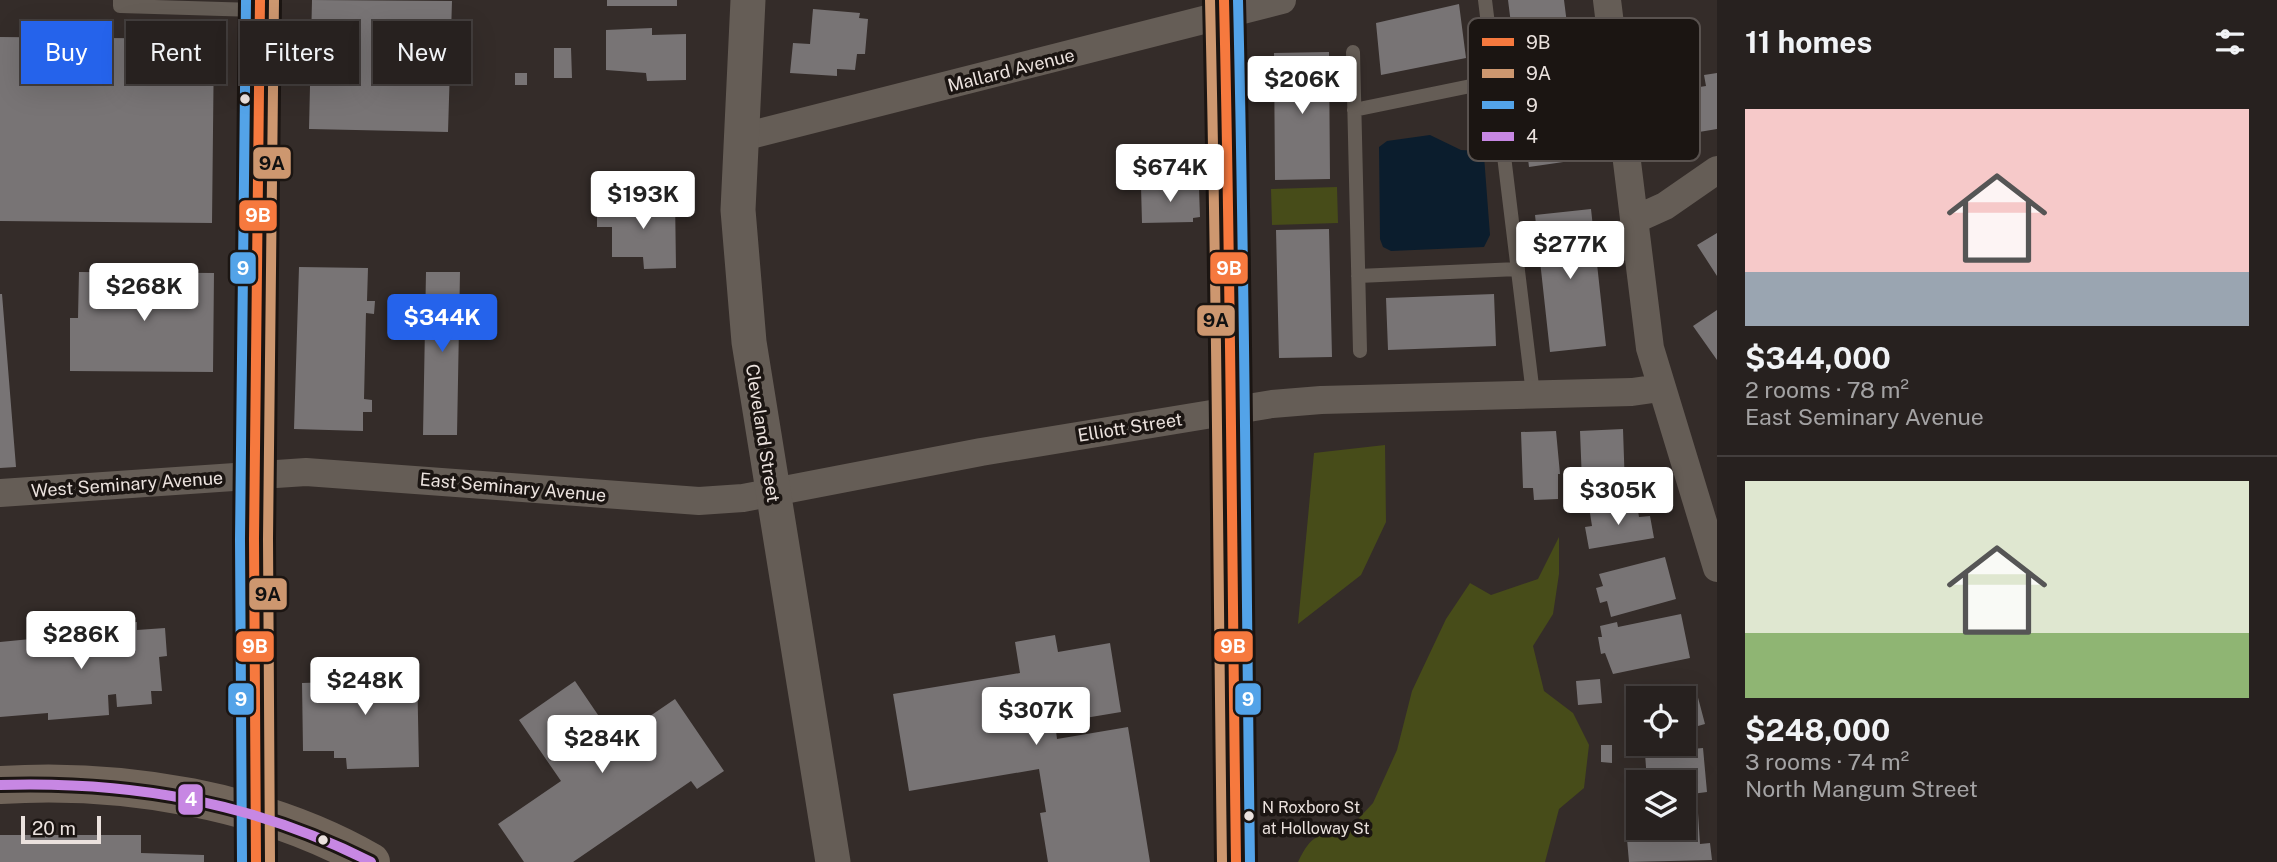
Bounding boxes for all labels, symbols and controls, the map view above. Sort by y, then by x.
legend [1468,18,1700,161]
chip: Buy [21,21,112,84]
chip: Rent [126,21,226,84]
chip: Filters [240,21,359,84]
chip: New [373,21,471,84]
icon: filters [2211,23,2249,61]
text: 11 homes [1745,24,1872,60]
text: 9B [1526,31,1551,53]
street label: Mallard Avenue [945,44,1077,96]
pin: $206K [1253,57,1351,116]
text: 9A [1526,62,1551,84]
text: $206K [1264,65,1340,92]
unlabelled marker [238,92,252,106]
text: 9 [1526,94,1538,116]
text: 4 [1526,125,1538,147]
pin: $674K [1121,144,1219,204]
line badge: 9A [252,146,292,180]
text: 9A [259,152,285,174]
text: $674K [1132,153,1208,180]
icon: home [1934,155,2060,281]
pin: $193K [594,172,692,231]
text: $193K [607,180,679,207]
line badge: 9B [238,199,278,232]
text: 9B [245,204,271,226]
pin: $277K [1521,222,1619,281]
text: $277K [1532,230,1608,257]
line badge: 9 [229,251,257,285]
line badge: 9B [1209,251,1249,285]
text: 9 [237,257,249,279]
text: 9B [1216,257,1242,279]
pin: $268K [95,264,193,323]
text: $268K [105,272,183,299]
pin: $344K [393,294,491,354]
text: $344K [403,303,481,330]
line badge: 9A [1196,304,1236,337]
text: 9A [1203,309,1229,331]
text: $344,000 [1745,340,1891,376]
street label: Cleveland Street [742,362,784,504]
text: 2 rooms · 78 m² [1745,376,1909,403]
text: East Seminary Avenue [1745,403,1984,430]
street label: Elliott Street [1076,408,1184,446]
street label: West Seminary Avenue [30,467,224,501]
street label: East Seminary Avenue [419,468,607,506]
pin: $305K [1569,468,1667,527]
text: $305K [1579,476,1657,503]
icon: home [1934,527,2060,653]
line badge: 9A [248,577,288,611]
text: 9A [255,583,281,605]
pin: $286K [32,612,130,671]
text: $286K [42,620,120,647]
line badge: 9B [235,630,275,663]
line badge: 9B [1213,630,1254,663]
text: 9B [242,635,268,657]
text: 9B [1220,635,1246,657]
pin: $248K [316,658,414,717]
text: $248K [326,666,404,693]
line badge: 9 [227,682,255,716]
line badge: 9 [1234,682,1262,716]
map controls [1626,686,1696,840]
button: locate [1626,686,1696,756]
text: 9 [235,688,247,710]
pin: $307K [987,688,1085,747]
text: 9 [1242,688,1254,710]
text: $307K [998,696,1074,723]
text: $248,000 [1745,712,1890,748]
pin: $284K [553,716,651,775]
text: $284K [563,724,641,751]
text: 3 rooms · 74 m² [1745,748,1909,775]
button: layers [1626,770,1696,840]
text: North Mangum Street [1745,775,1978,802]
line badge: 4 [177,783,204,816]
text: 4 [185,788,197,810]
place label: N Roxboro St at Holloway St [1262,798,1370,838]
marker: N Roxboro St at Holloway St [1242,809,1256,823]
scale bar [21,813,102,845]
text: 20 m [32,817,76,839]
unlabelled marker [316,833,330,847]

